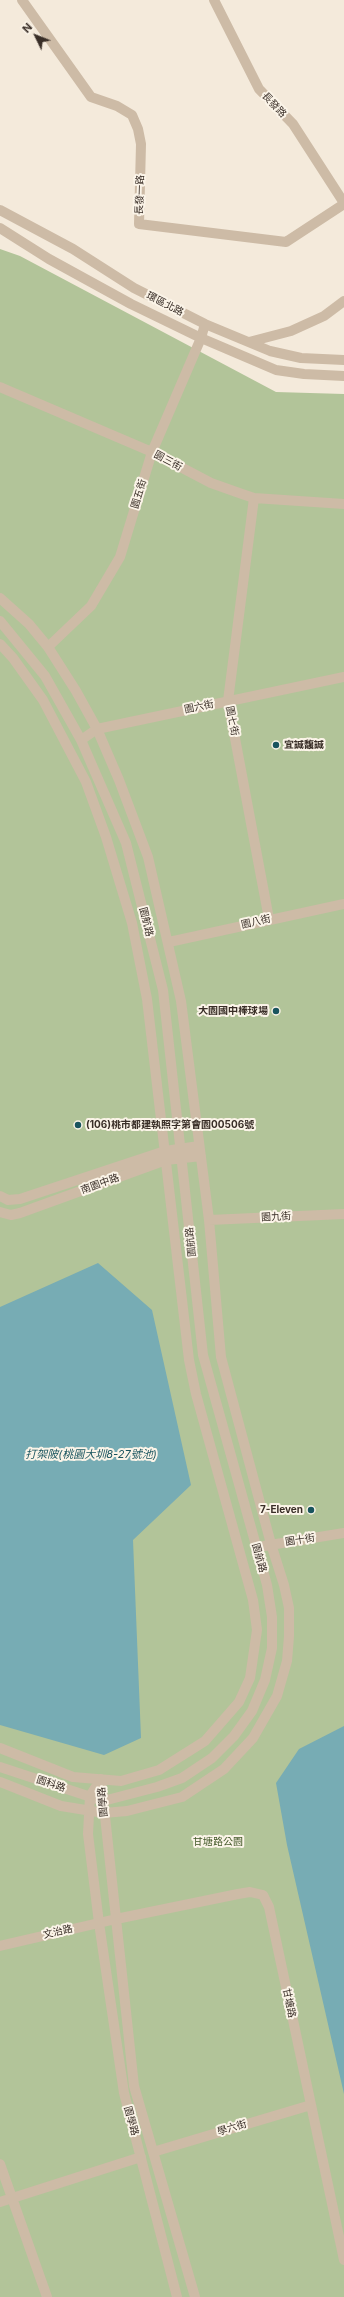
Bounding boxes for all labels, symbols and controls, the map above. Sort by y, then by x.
north arrow [16,16,56,56]
text: N [19,20,35,36]
street label: 長發路 [259,90,289,120]
street label: 長發一路 [133,175,147,215]
street label: 環區北路 [144,290,186,318]
street label: 園三街 [152,449,184,473]
street label: 園五街 [129,478,149,510]
street label: 園六街 [183,698,215,716]
street label: 園七街 [223,705,241,737]
place label: 宜誠馥誠 [284,739,324,751]
marker: 宜誠馥誠 [271,740,281,750]
street label: 園航路 [137,906,155,938]
street label: 園八街 [240,913,272,931]
place label: 大園國中棒球場 [198,1005,268,1017]
marker: 大園國中棒球場 [271,1006,281,1016]
place label: (106)桃市都建執照字第會園00506號 [86,1119,254,1131]
marker: (106)桃市都建執照字第會園00506號 [73,1120,83,1130]
street label: 南園中路 [79,1172,121,1196]
street label: 園九街 [261,1210,291,1224]
street label: 園航路 [183,1226,199,1258]
water label: 打架陂(桃園大圳8-27號池) [25,1448,157,1462]
place label: 7-Eleven [260,1504,303,1516]
marker: 7-Eleven [306,1505,316,1515]
street label: 園十街 [284,1532,316,1548]
street label: 園航路 [249,1542,269,1574]
street label: 園科路 [35,1774,67,1794]
street label: 園學路 [96,1787,110,1817]
park label: 甘塘路公園 [193,1836,243,1848]
street label: 文治路 [42,1923,74,1941]
street label: 甘塘路 [280,1987,298,2019]
street label: 園學路 [121,2105,141,2137]
street label: 學六街 [216,2118,248,2138]

